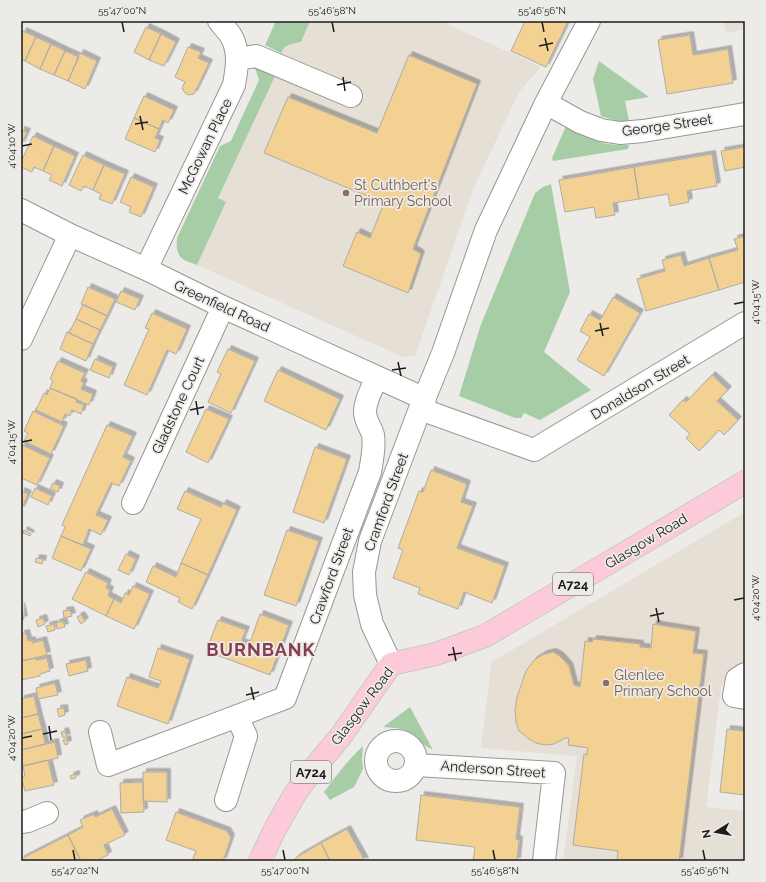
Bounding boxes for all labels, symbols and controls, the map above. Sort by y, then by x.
text: 55°47'00"N [98,5,146,16]
text: 55°46'58"N [308,5,356,16]
text: 55°46'56"N [518,5,566,16]
street label: McGowan Place [175,96,235,196]
street label: George Street [621,111,713,139]
text: 4°04'10"W [6,123,17,169]
place label: St Cuthbert's Primary School [354,177,452,209]
marker: St Cuthbert's Primary School [341,188,351,198]
street label: Greenfield Road [171,277,273,335]
text: 4°04'15"W [750,279,761,324]
street label: Donaldson Street [588,351,693,423]
street label: Gladstone Court [148,353,208,456]
text: 4°04'15"W [6,419,17,464]
street label: Cramford Street [361,450,411,553]
street label: Glasgow Road [602,510,690,572]
street label: Crawford Street [306,525,356,627]
road number: A724 [553,573,593,595]
text: 4°04'20"W [750,574,761,621]
district label: BURNBANK [206,639,316,660]
street label: Glasgow Road [328,664,396,748]
place label: Glenlee Primary School [614,667,712,699]
marker: Glenlee Primary School [601,678,611,688]
text: 4°04'20"W [6,714,17,761]
street label: Anderson Street [440,757,546,781]
road number: A724 [291,761,331,783]
north arrow [696,812,736,852]
text: N [699,828,714,839]
text: 55°47'02"N [51,865,99,876]
text: 55°47'00"N [261,865,309,876]
text: 55°46'58"N [471,865,519,876]
text: 55°46'56"N [681,865,729,876]

